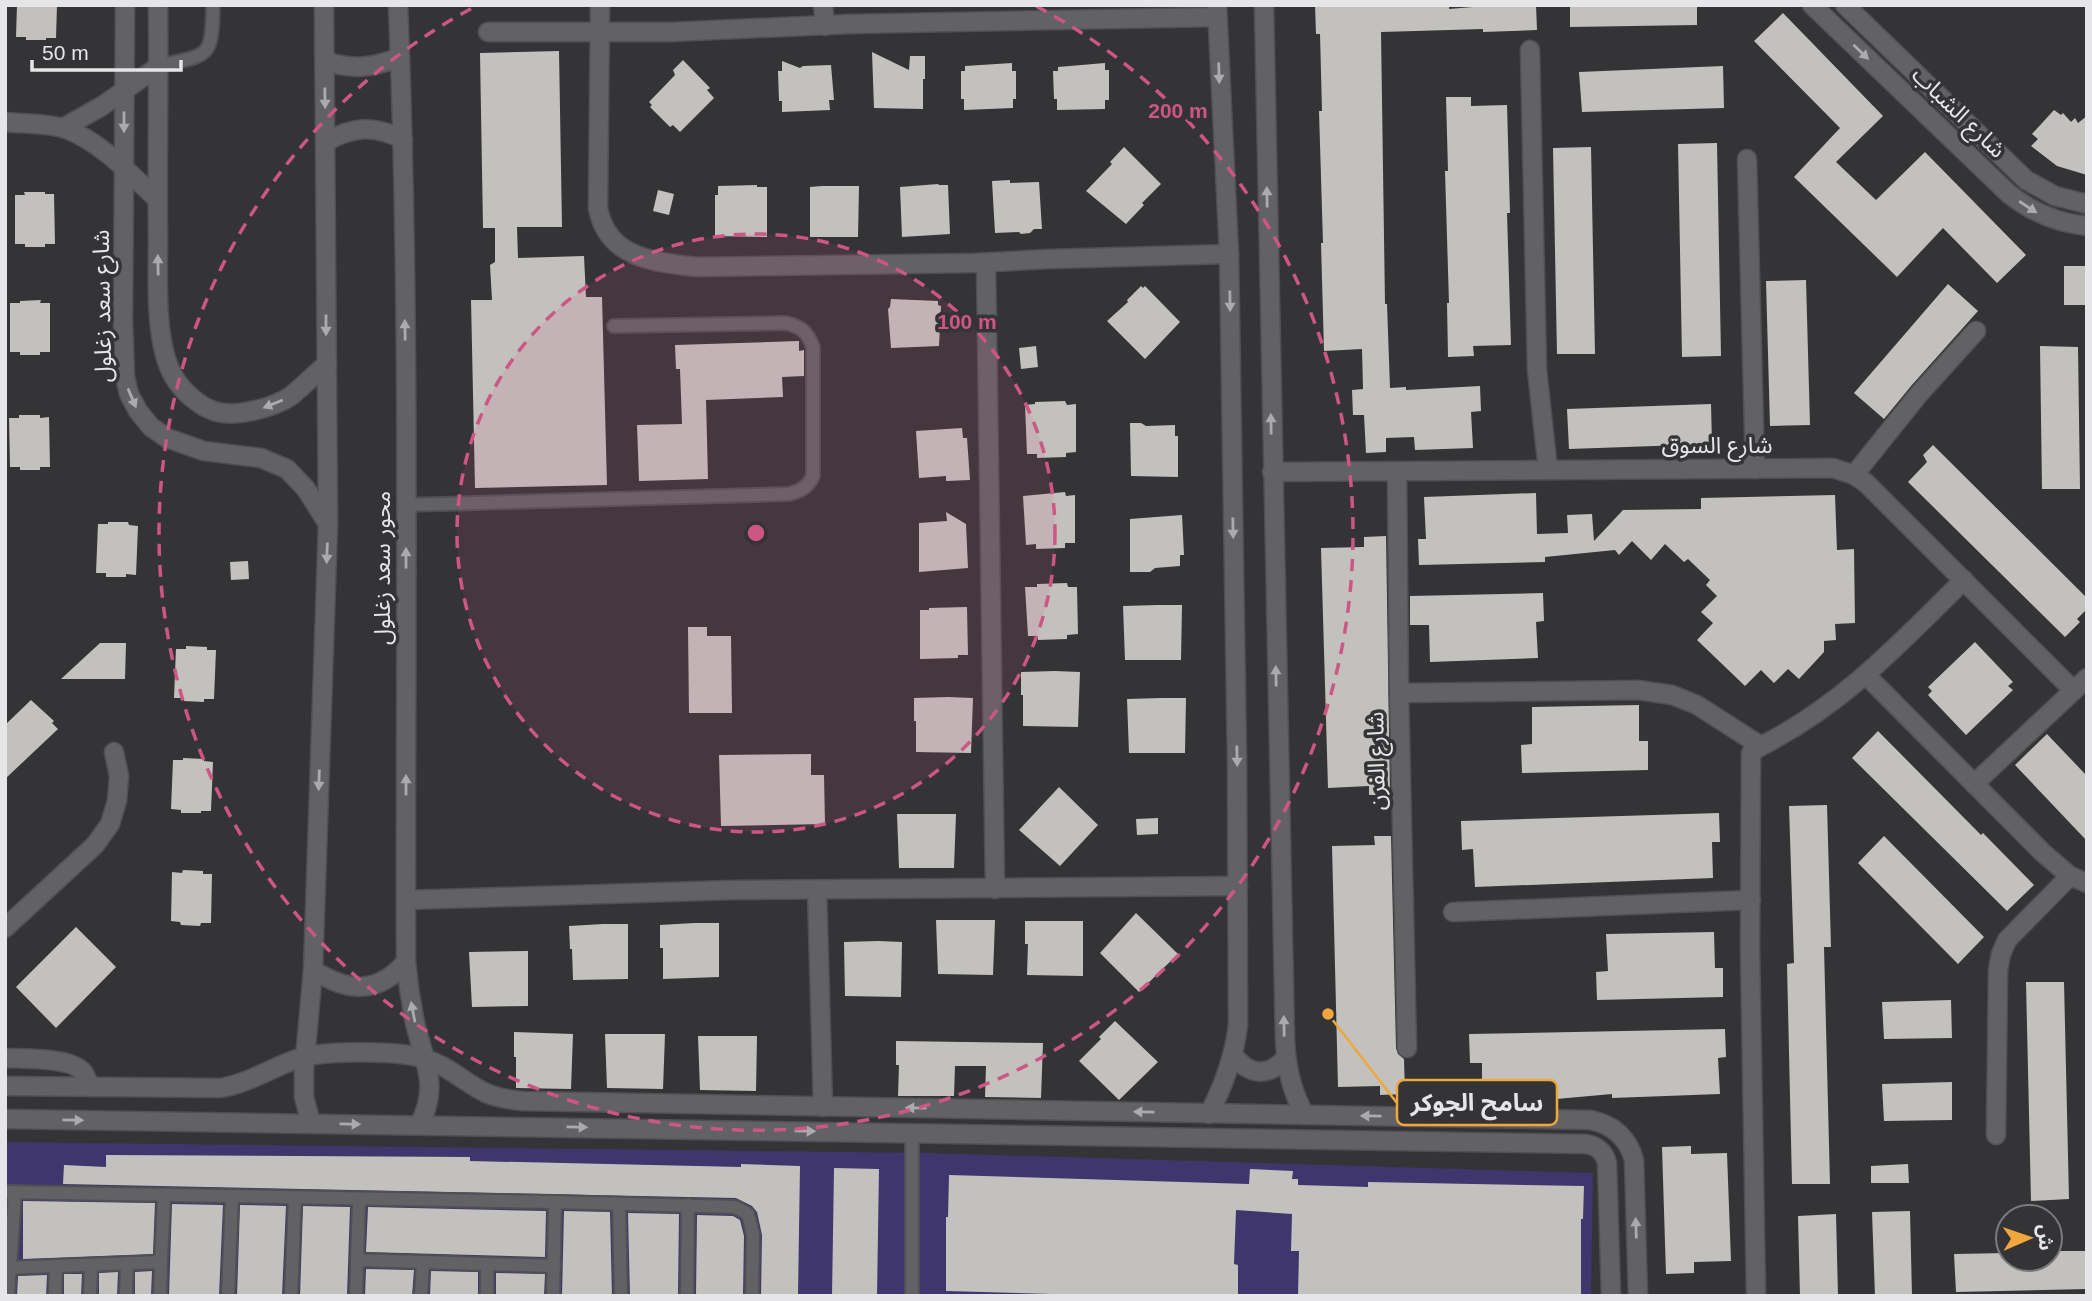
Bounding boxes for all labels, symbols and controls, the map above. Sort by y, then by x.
scale bar [32,28,180,72]
text: 50 m [42,41,89,64]
one-way arrow [1853,44,1870,61]
street label: شارع الشباب [1904,61,2011,166]
one-way arrow [1214,63,1225,85]
one-way arrow [319,87,331,109]
text: 200 m [1148,99,1208,122]
one-way arrow [119,112,130,134]
one-way arrow [1261,186,1273,208]
one-way arrow [2018,201,2037,214]
street label: شارع سعد زغلول [88,229,120,383]
one-way arrow [152,254,164,276]
one-way arrow [1224,290,1236,312]
text: 100 m [937,310,997,333]
one-way arrow [320,315,332,337]
one-way arrow [399,319,411,341]
one-way arrow [127,387,138,408]
one-way arrow [262,399,283,410]
one-way arrow [1266,413,1277,435]
street label: شارع السوق [1662,432,1772,462]
street label: محور سعد زغلول [369,491,396,645]
one-way arrow [1228,517,1239,539]
centre of rings [744,521,768,545]
one-way arrow [321,542,332,564]
one-way arrow [400,546,412,568]
one-way arrow [1271,665,1282,687]
street label: شارع الفرن [1362,711,1394,811]
one-way arrow [1231,745,1243,767]
one-way arrow [313,770,325,792]
one-way arrow [400,774,412,796]
one-way arrow [407,1001,418,1023]
one-way arrow [1279,1015,1290,1037]
callout: سامح الجوكر [1397,1080,1557,1125]
text: سامح الجوكر [1410,1089,1543,1121]
one-way arrow [905,1102,927,1114]
one-way arrow [1133,1107,1155,1118]
one-way arrow [1360,1111,1382,1122]
one-way arrow [63,1114,85,1126]
one-way arrow [339,1118,361,1130]
one-way arrow [567,1122,589,1133]
one-way arrow [794,1126,816,1137]
north arrow [1994,1203,2064,1273]
one-way arrow [1630,1216,1642,1238]
text: ش [2035,1224,2056,1251]

